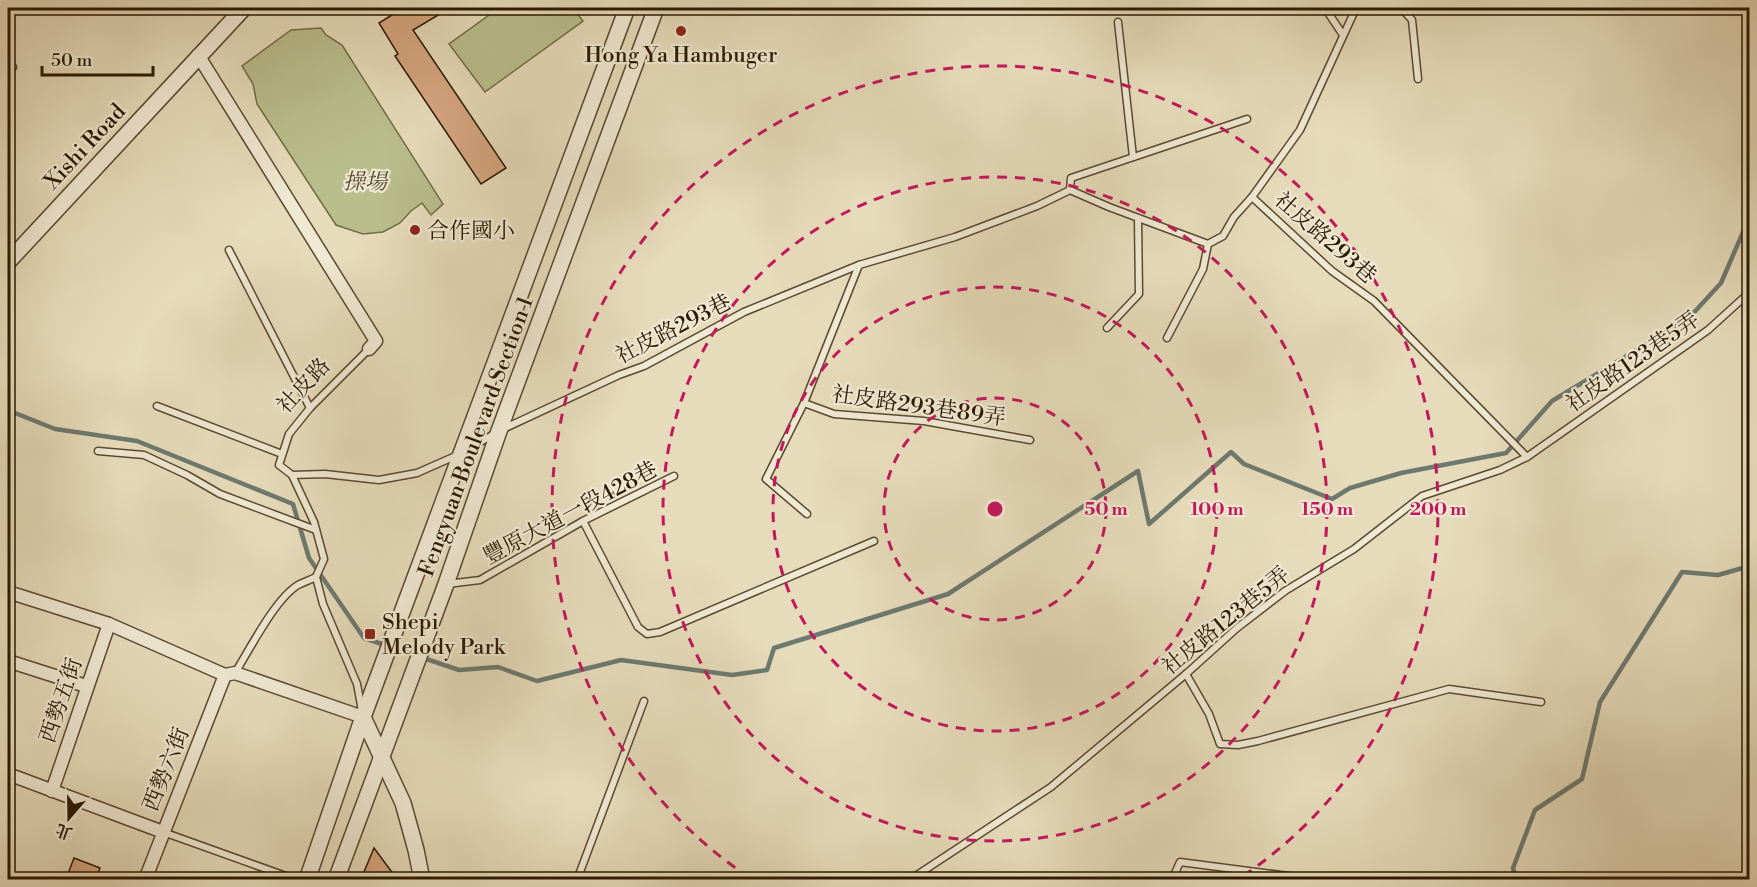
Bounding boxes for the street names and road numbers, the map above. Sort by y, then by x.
street label: Xishi Road [38,98,132,196]
street label: 社皮路293巷 [1269,187,1381,290]
street label: 社皮路293巷 [611,289,736,370]
street label: Fengyuan Boulevard Section 1 [413,292,540,580]
street label: 社皮路123巷5弄 [1561,306,1705,418]
street label: 社皮路 [272,353,336,419]
street label: 社皮路293巷89弄 [830,381,1007,432]
street label: 豐原大道一段428巷 [479,456,662,571]
street label: 社皮路123巷5弄 [1157,561,1295,681]
street label: 西勢五街 [34,654,89,746]
street label: 西勢六街 [137,724,195,815]

